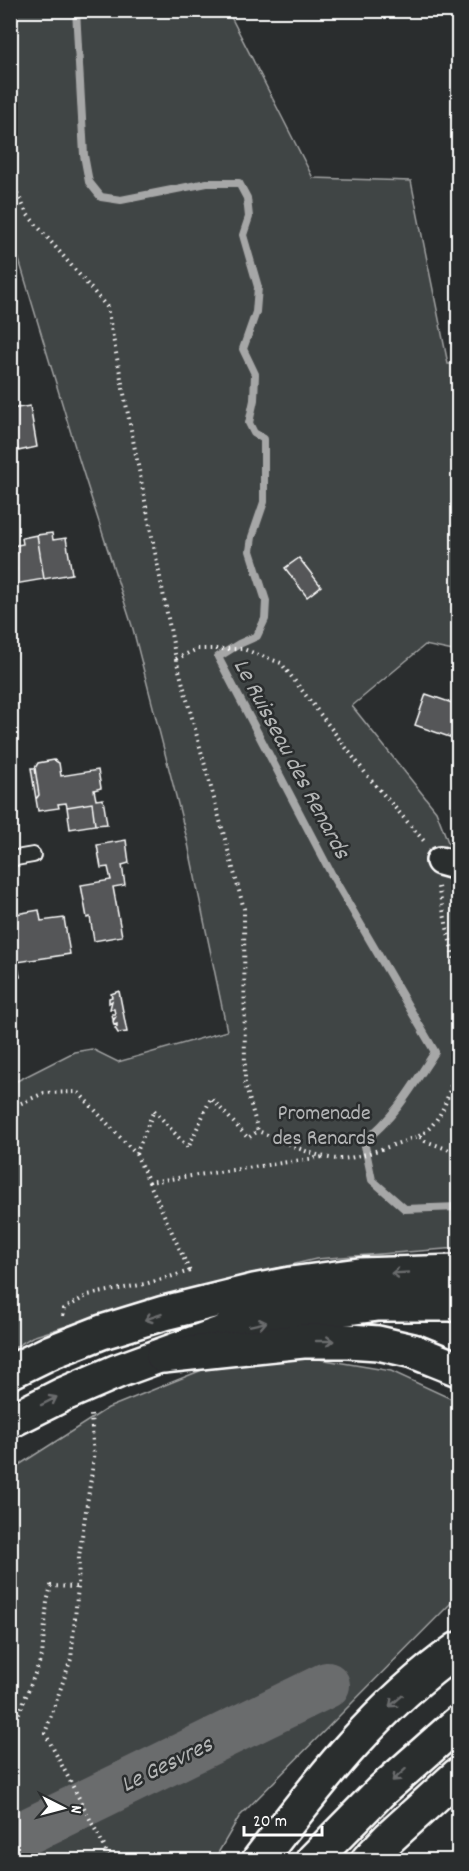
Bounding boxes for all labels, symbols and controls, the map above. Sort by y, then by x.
water label: Le Ruisseau des Renards [223,653,358,866]
park label: Promenade des Renards [273,1099,375,1155]
one-way arrow [391,1267,411,1278]
one-way arrow [144,1313,163,1324]
one-way arrow [248,1317,267,1329]
one-way arrow [315,1335,335,1347]
one-way arrow [40,1394,58,1406]
one-way arrow [388,1694,403,1708]
water label: Le Gesvres [116,1728,220,1803]
one-way arrow [391,1768,406,1782]
north arrow [33,1778,93,1838]
scale bar [244,1799,322,1837]
text: N [64,1804,87,1815]
text: 20 m [253,1810,287,1835]

